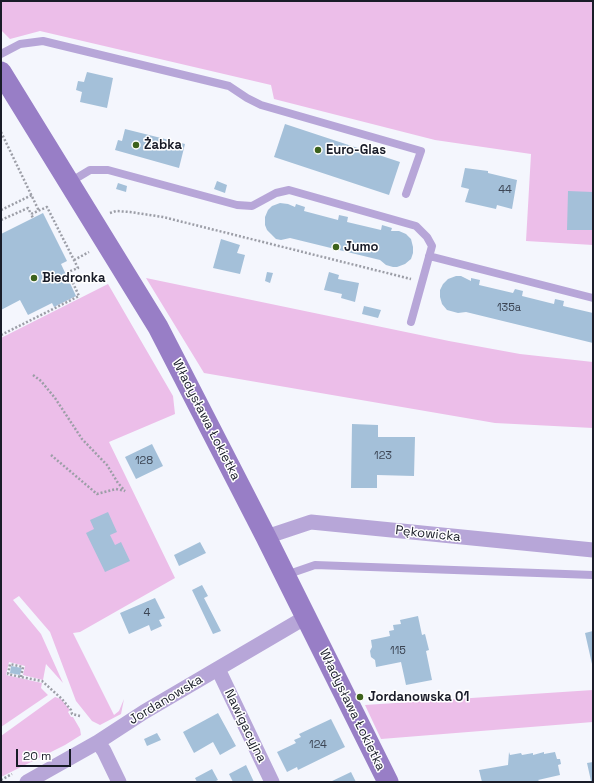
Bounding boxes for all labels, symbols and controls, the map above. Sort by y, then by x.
place label: Żabka [144,137,182,153]
marker: Żabka [131,140,141,150]
place label: Euro-Glas [326,142,386,158]
marker: Euro-Glas [313,145,323,155]
house number: 44 [498,183,512,197]
place label: Jumo [344,239,379,255]
marker: Jumo [331,242,341,252]
place label: Biedronka [42,270,105,286]
marker: Biedronka [29,273,39,283]
house number: 135a [497,301,521,315]
street label: Władysława Łokietka [169,357,243,483]
house number: 123 [374,449,392,463]
house number: 128 [135,454,153,468]
street label: Pękowicka [395,523,461,545]
house number: 4 [144,606,150,620]
house number: 115 [390,644,406,658]
street label: Władysława Łokietka [316,647,388,773]
street label: Jordanowska [126,672,206,728]
street label: Nawigacyjna [221,687,269,765]
place label: Jordanowska 01 [368,689,469,705]
marker: Jordanowska 01 [355,692,365,702]
house number: 124 [309,738,327,752]
scale bar [18,741,73,767]
text: 20 m [23,748,51,764]

